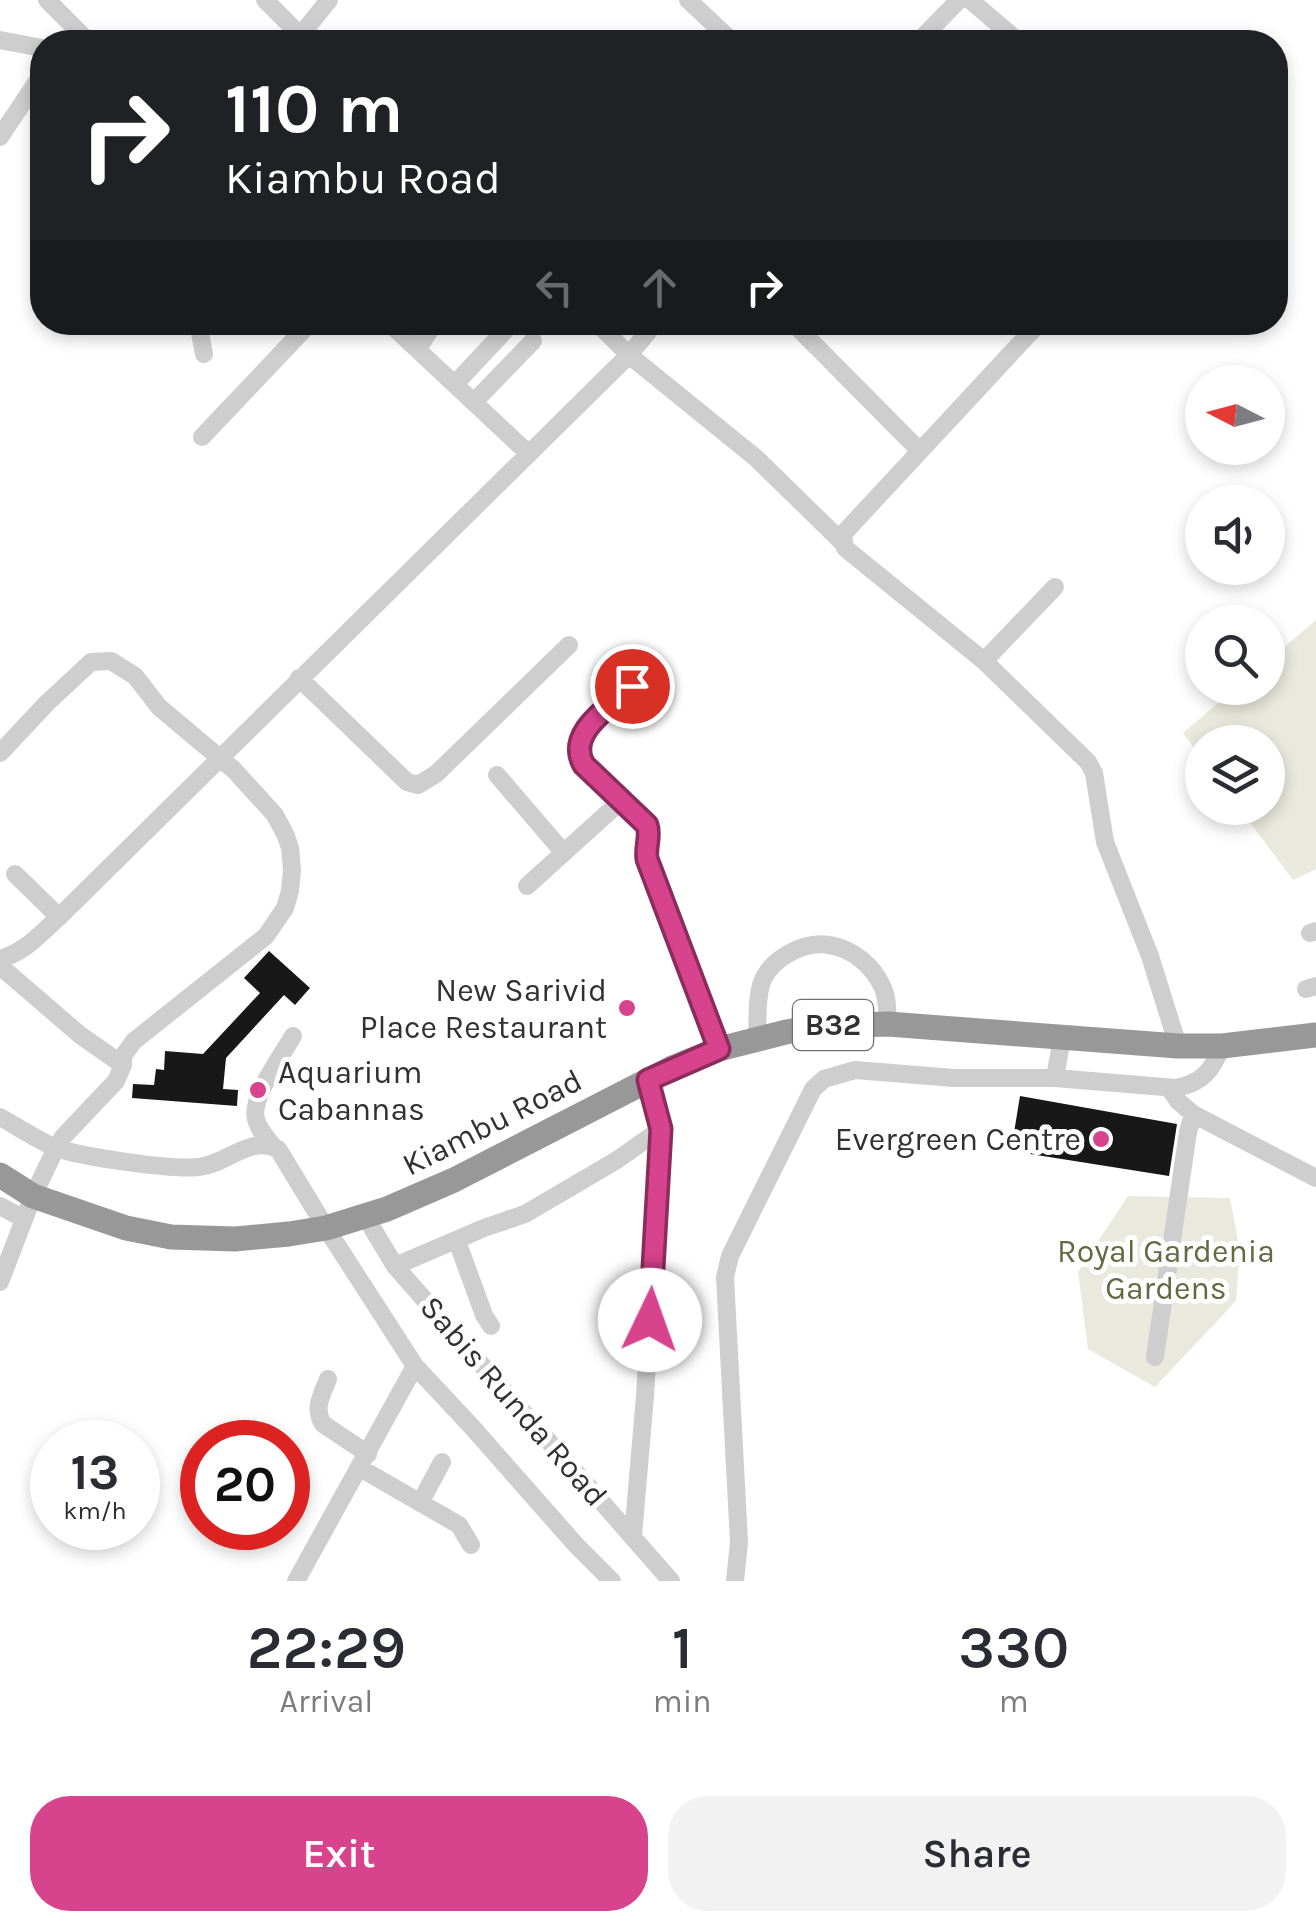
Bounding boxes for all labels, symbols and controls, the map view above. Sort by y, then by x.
text: 110 m [225,68,403,150]
icon: right [60,70,190,200]
text: Kiambu Road [225,152,501,204]
icon: left [527,260,582,315]
icon: ahead [632,260,687,315]
icon: right [737,260,792,315]
north arrow [1185,365,1285,465]
map controls [1185,365,1285,825]
button: sound [1185,485,1285,585]
button: search [1185,605,1285,705]
pin [590,644,675,729]
icon: arrive [605,659,660,714]
button: layers [1185,725,1285,825]
place label: New Sarivid Place Restaurant [360,972,607,1046]
marker: New Sarivid Place Restaurant [616,997,638,1019]
road number: B32 [793,1000,873,1050]
place label: Aquarium Cabannas [278,1054,425,1128]
street label: Kiambu Road [396,1061,588,1183]
marker: Aquarium Cabannas [247,1079,269,1101]
place label: Evergreen Centre [835,1121,1081,1158]
marker: Evergreen Centre [1090,1128,1112,1150]
park label: Royal Gardenia Gardens [1057,1233,1275,1307]
position arrow [598,1268,702,1372]
street label: Sabis Runda Road [412,1289,615,1514]
speed limit sign: 20 [180,1420,310,1550]
text: 13 [71,1443,119,1502]
text: km/h [63,1496,127,1525]
text: 22:29 [247,1613,406,1683]
text: 1 [672,1613,693,1683]
text: 330 [958,1613,1069,1683]
text: Arrival [280,1683,373,1720]
text: min [653,1683,712,1720]
text: m [999,1683,1029,1720]
button: Exit [30,1796,648,1911]
button: Share [668,1796,1286,1911]

